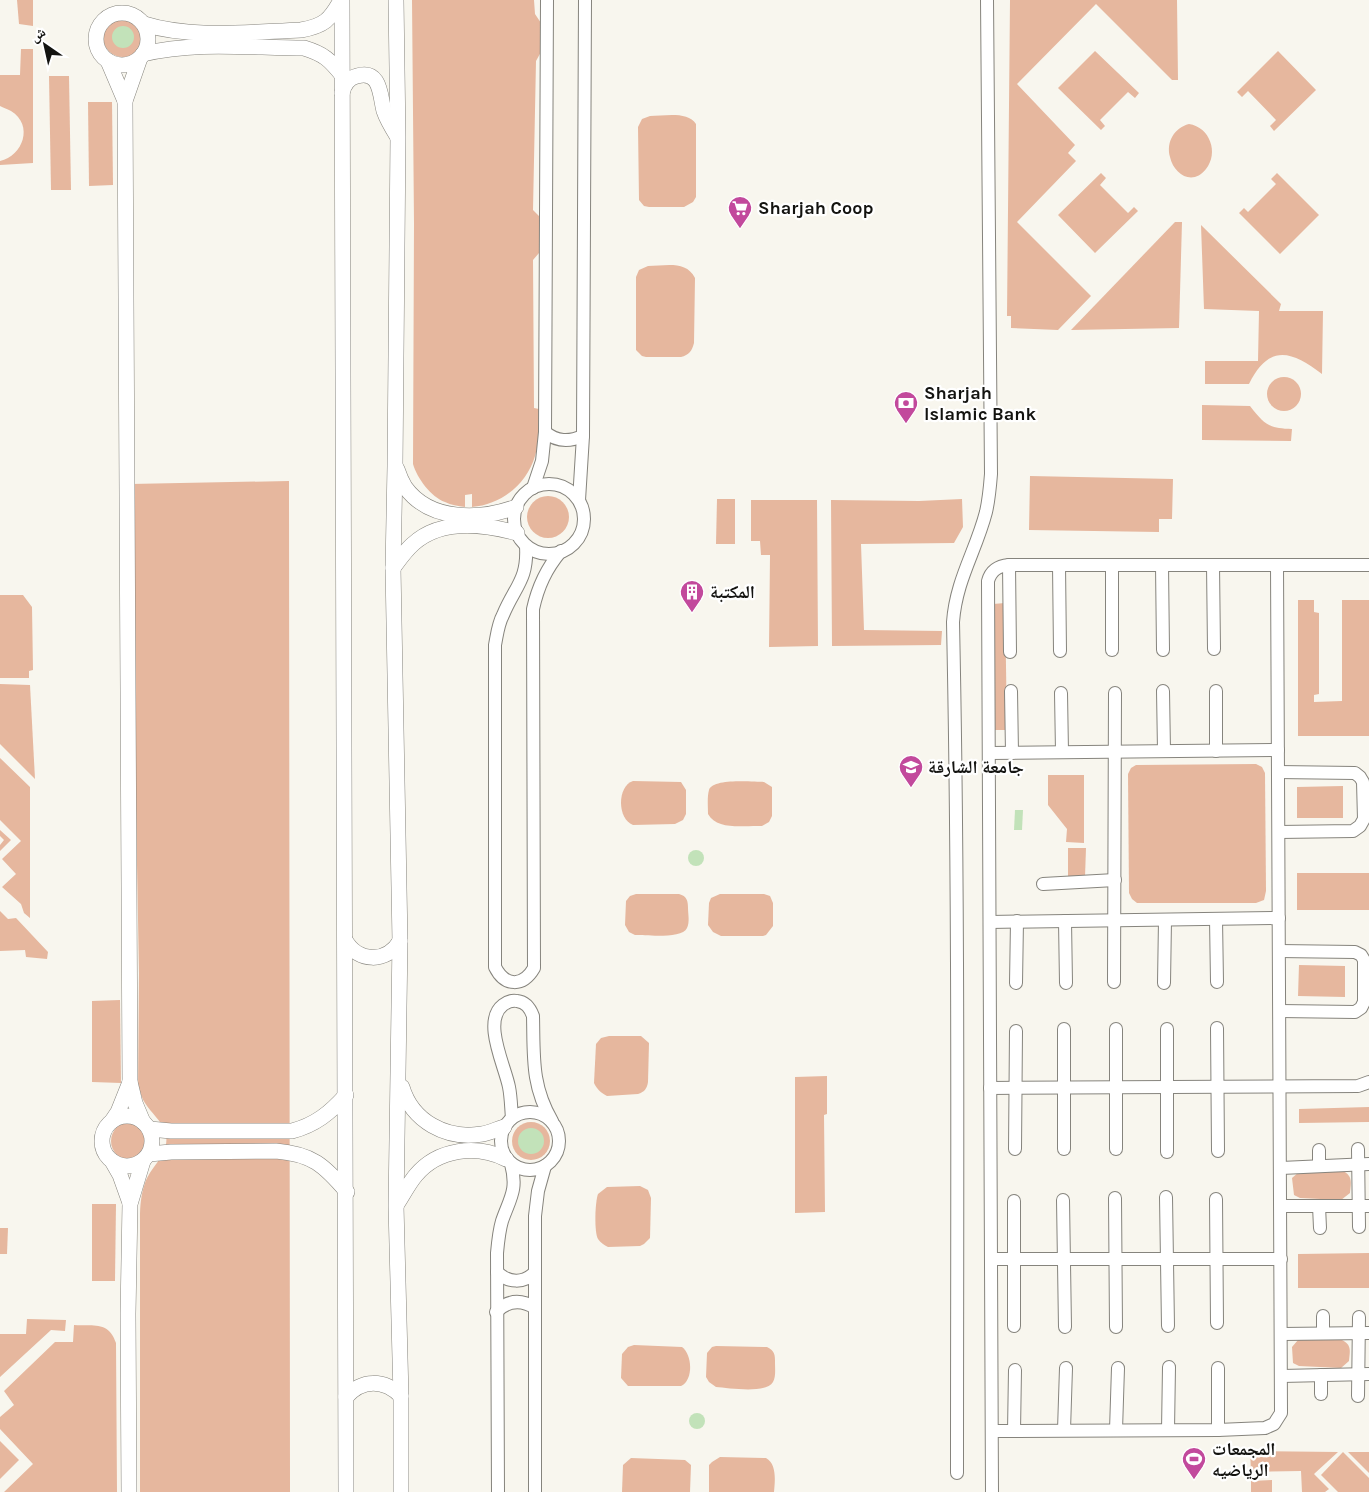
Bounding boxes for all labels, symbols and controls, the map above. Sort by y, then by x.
north arrow [20,20,70,70]
text: ش [27,23,49,46]
supermarket icon: Sharjah Coop [727,195,753,229]
place label: Sharjah Coop [758,197,873,219]
place label: Sharjah Islamic Bank [924,382,1036,425]
bank icon: Sharjah Islamic Bank [893,390,919,424]
building icon: المكتبة [679,579,705,613]
place label: المكتبة [710,581,755,603]
school or university icon: جامعة الشارقة [898,754,924,788]
place label: جامعة الشارقة [928,756,1024,778]
place label: المجمعات الرياضيه [1212,1438,1275,1481]
sports icon: المجمعات الرياضيه [1181,1446,1207,1480]

